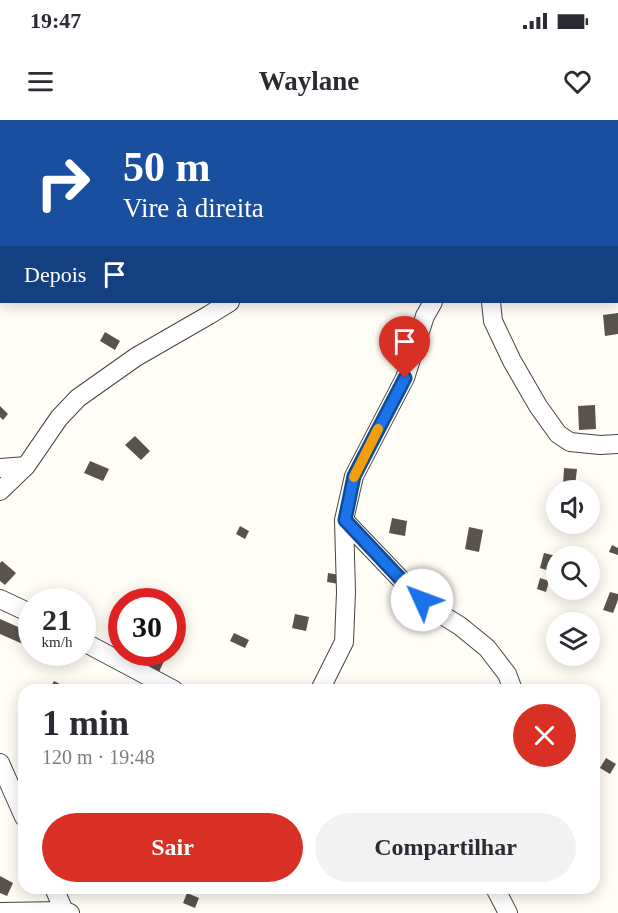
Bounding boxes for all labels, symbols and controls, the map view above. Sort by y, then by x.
text: 19:47 [30,8,81,33]
icon: menu [24,65,57,98]
icon: heart [561,65,594,98]
text: Waylane [259,66,359,96]
icon: right [24,144,102,222]
text: 50 m [123,144,211,190]
text: Vire à direita [123,193,264,223]
icon: arrive [98,258,131,291]
text: Depois [24,262,86,287]
pin [379,316,430,378]
icon: arrive [388,325,421,358]
map controls [546,480,600,666]
button: sound [546,480,600,534]
button: search [546,546,600,600]
position arrow [390,568,454,632]
speed limit sign: 30 [108,588,186,666]
text: 21 [42,603,72,636]
button: layers [546,612,600,666]
text: km/h [42,634,72,650]
text: 1 min [42,703,129,743]
button: close [513,704,576,767]
text: 120 m · 19:48 [42,746,155,768]
button: Sair [42,813,303,882]
button: Compartilhar [315,813,576,882]

